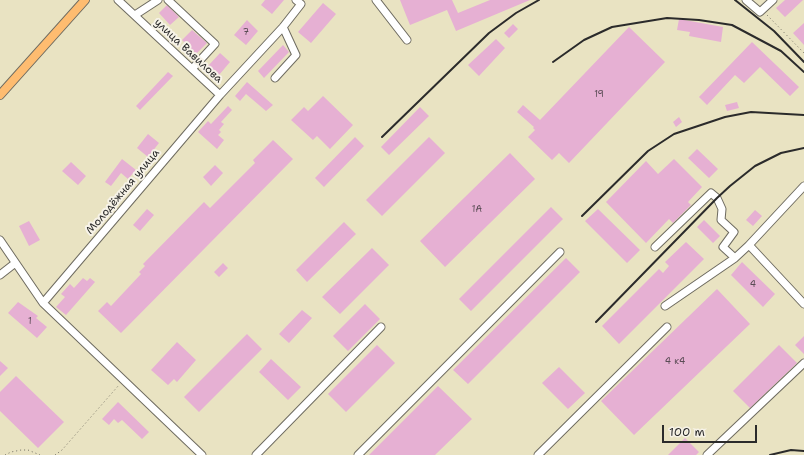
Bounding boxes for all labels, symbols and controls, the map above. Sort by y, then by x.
street label: улица Вавилова [151,16,225,86]
house number: 7 [243,28,249,38]
house number: 19 [594,90,604,100]
street label: Молодёжная улица [84,147,162,237]
house number: 1А [472,205,482,215]
house number: 4 [750,280,756,290]
house number: 1 [28,317,32,327]
house number: 4 к4 [665,357,685,367]
scale bar [664,417,759,443]
text: 100 m [669,424,705,440]

